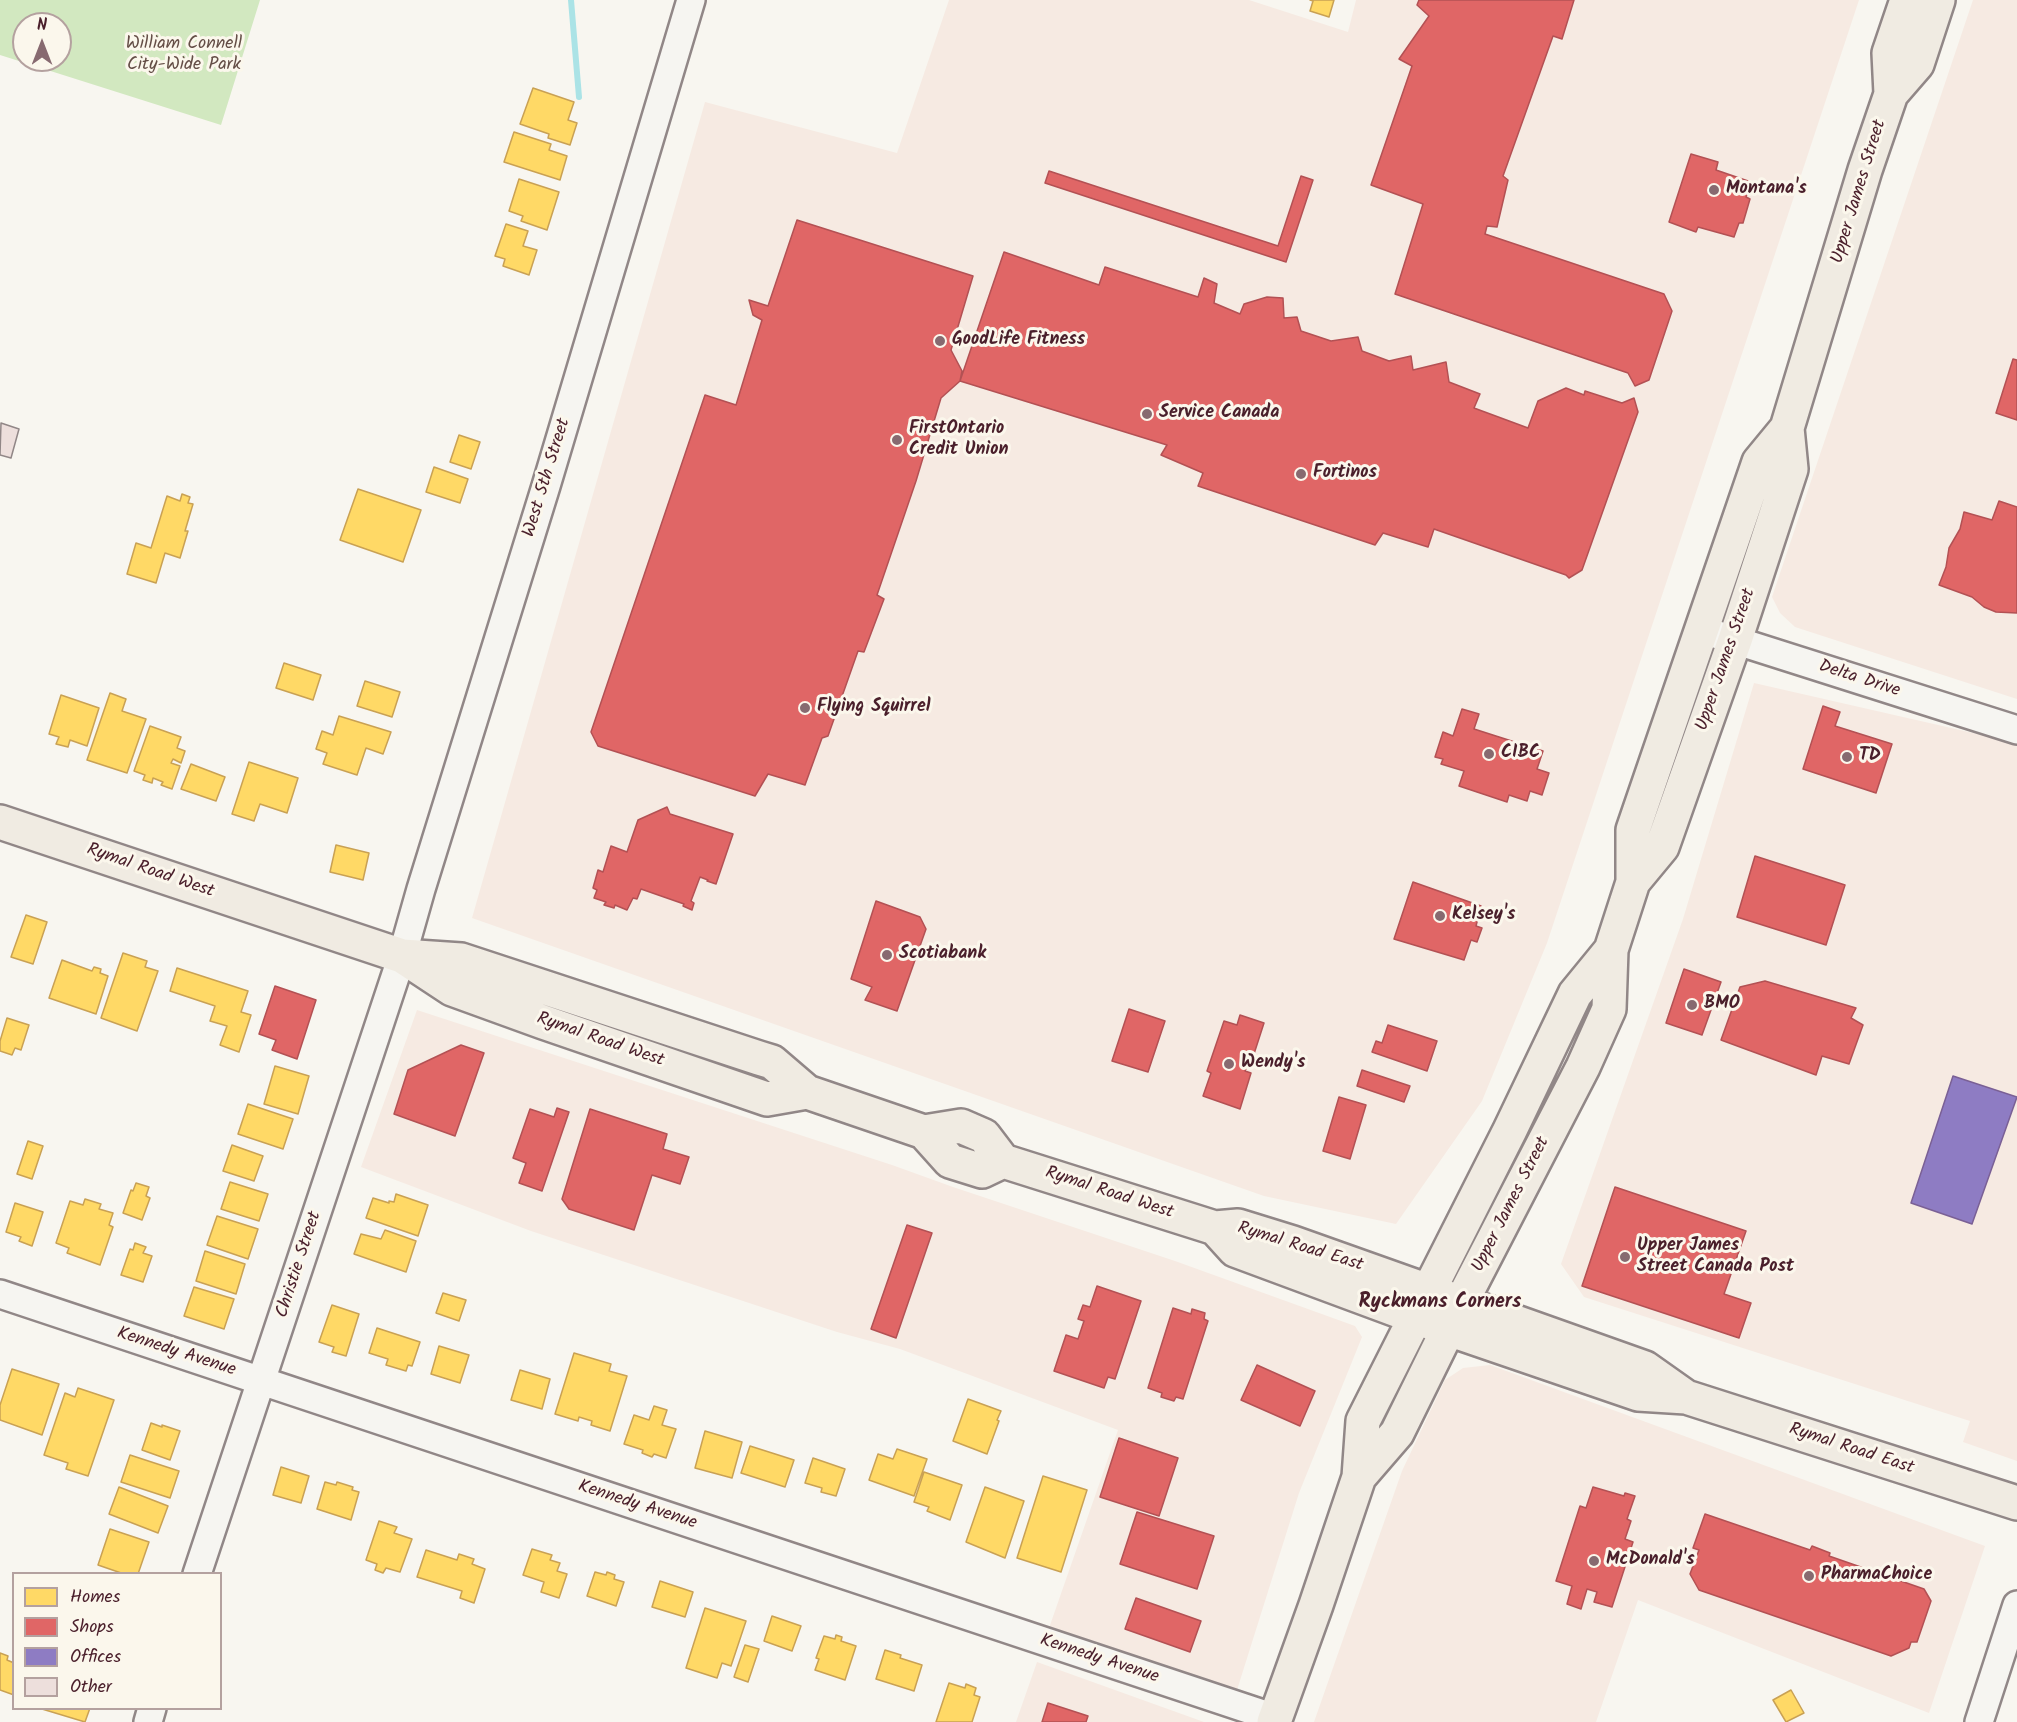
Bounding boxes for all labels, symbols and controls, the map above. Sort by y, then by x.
north arrow [12,12,72,72]
text: N [37,13,47,38]
park label: William Connell City-Wide Park [126,34,242,76]
street label: Upper James Street [1828,118,1892,266]
place label: Montana's [1726,179,1807,201]
marker: Montana's [1707,183,1721,197]
place label: GoodLife Fitness [952,330,1085,352]
marker: GoodLife Fitness [933,334,947,348]
place label: Service Canada [1159,403,1279,425]
marker: Service Canada [1140,407,1154,421]
street label: West 5th Street [520,416,576,540]
place label: FirstOntario Credit Union [909,419,1008,462]
marker: FirstOntario Credit Union [890,433,904,447]
place label: Fortinos [1313,463,1377,485]
marker: Fortinos [1294,467,1308,481]
street label: Upper James Street [1693,586,1761,734]
street label: Delta Drive [1816,657,1902,703]
place label: Flying Squirrel [817,697,930,719]
marker: Flying Squirrel [798,701,812,715]
place label: CIBC [1501,743,1540,765]
place label: TD [1859,746,1881,768]
marker: CIBC [1482,747,1496,761]
marker: TD [1840,750,1854,764]
street label: Rymal Road West [83,840,217,904]
place label: Kelsey's [1452,905,1515,927]
marker: Kelsey's [1433,909,1447,923]
place label: Scotiabank [899,944,986,966]
marker: Scotiabank [880,948,894,962]
place label: BMO [1704,994,1740,1016]
marker: BMO [1685,998,1699,1012]
street label: Rymal Road West [533,1009,667,1073]
place label: Wendy's [1241,1053,1305,1075]
marker: Wendy's [1222,1057,1236,1071]
street label: Upper James Street [1469,1134,1555,1276]
street label: Rymal Road West [1042,1163,1176,1225]
street label: Christie Street [273,1209,327,1321]
street label: Rymal Road East [1235,1219,1365,1277]
place label: Upper James Street Canada Post [1637,1236,1794,1278]
marker: Upper James Street Canada Post [1618,1250,1632,1264]
district label: Ryckmans Corners [1359,1292,1521,1316]
street label: Kennedy Avenue [114,1324,238,1382]
street label: Rymal Road East [1786,1420,1916,1480]
street label: Kennedy Avenue [575,1477,699,1535]
place label: McDonald's [1606,1550,1695,1572]
marker: McDonald's [1587,1554,1601,1568]
place label: PharmaChoice [1821,1565,1932,1587]
marker: PharmaChoice [1802,1569,1816,1583]
legend [12,1572,222,1710]
text: Homes [70,1583,120,1612]
text: Shops [70,1613,114,1642]
street label: Kennedy Avenue [1037,1631,1161,1689]
text: Offices [70,1643,121,1672]
text: Other [70,1673,112,1702]

